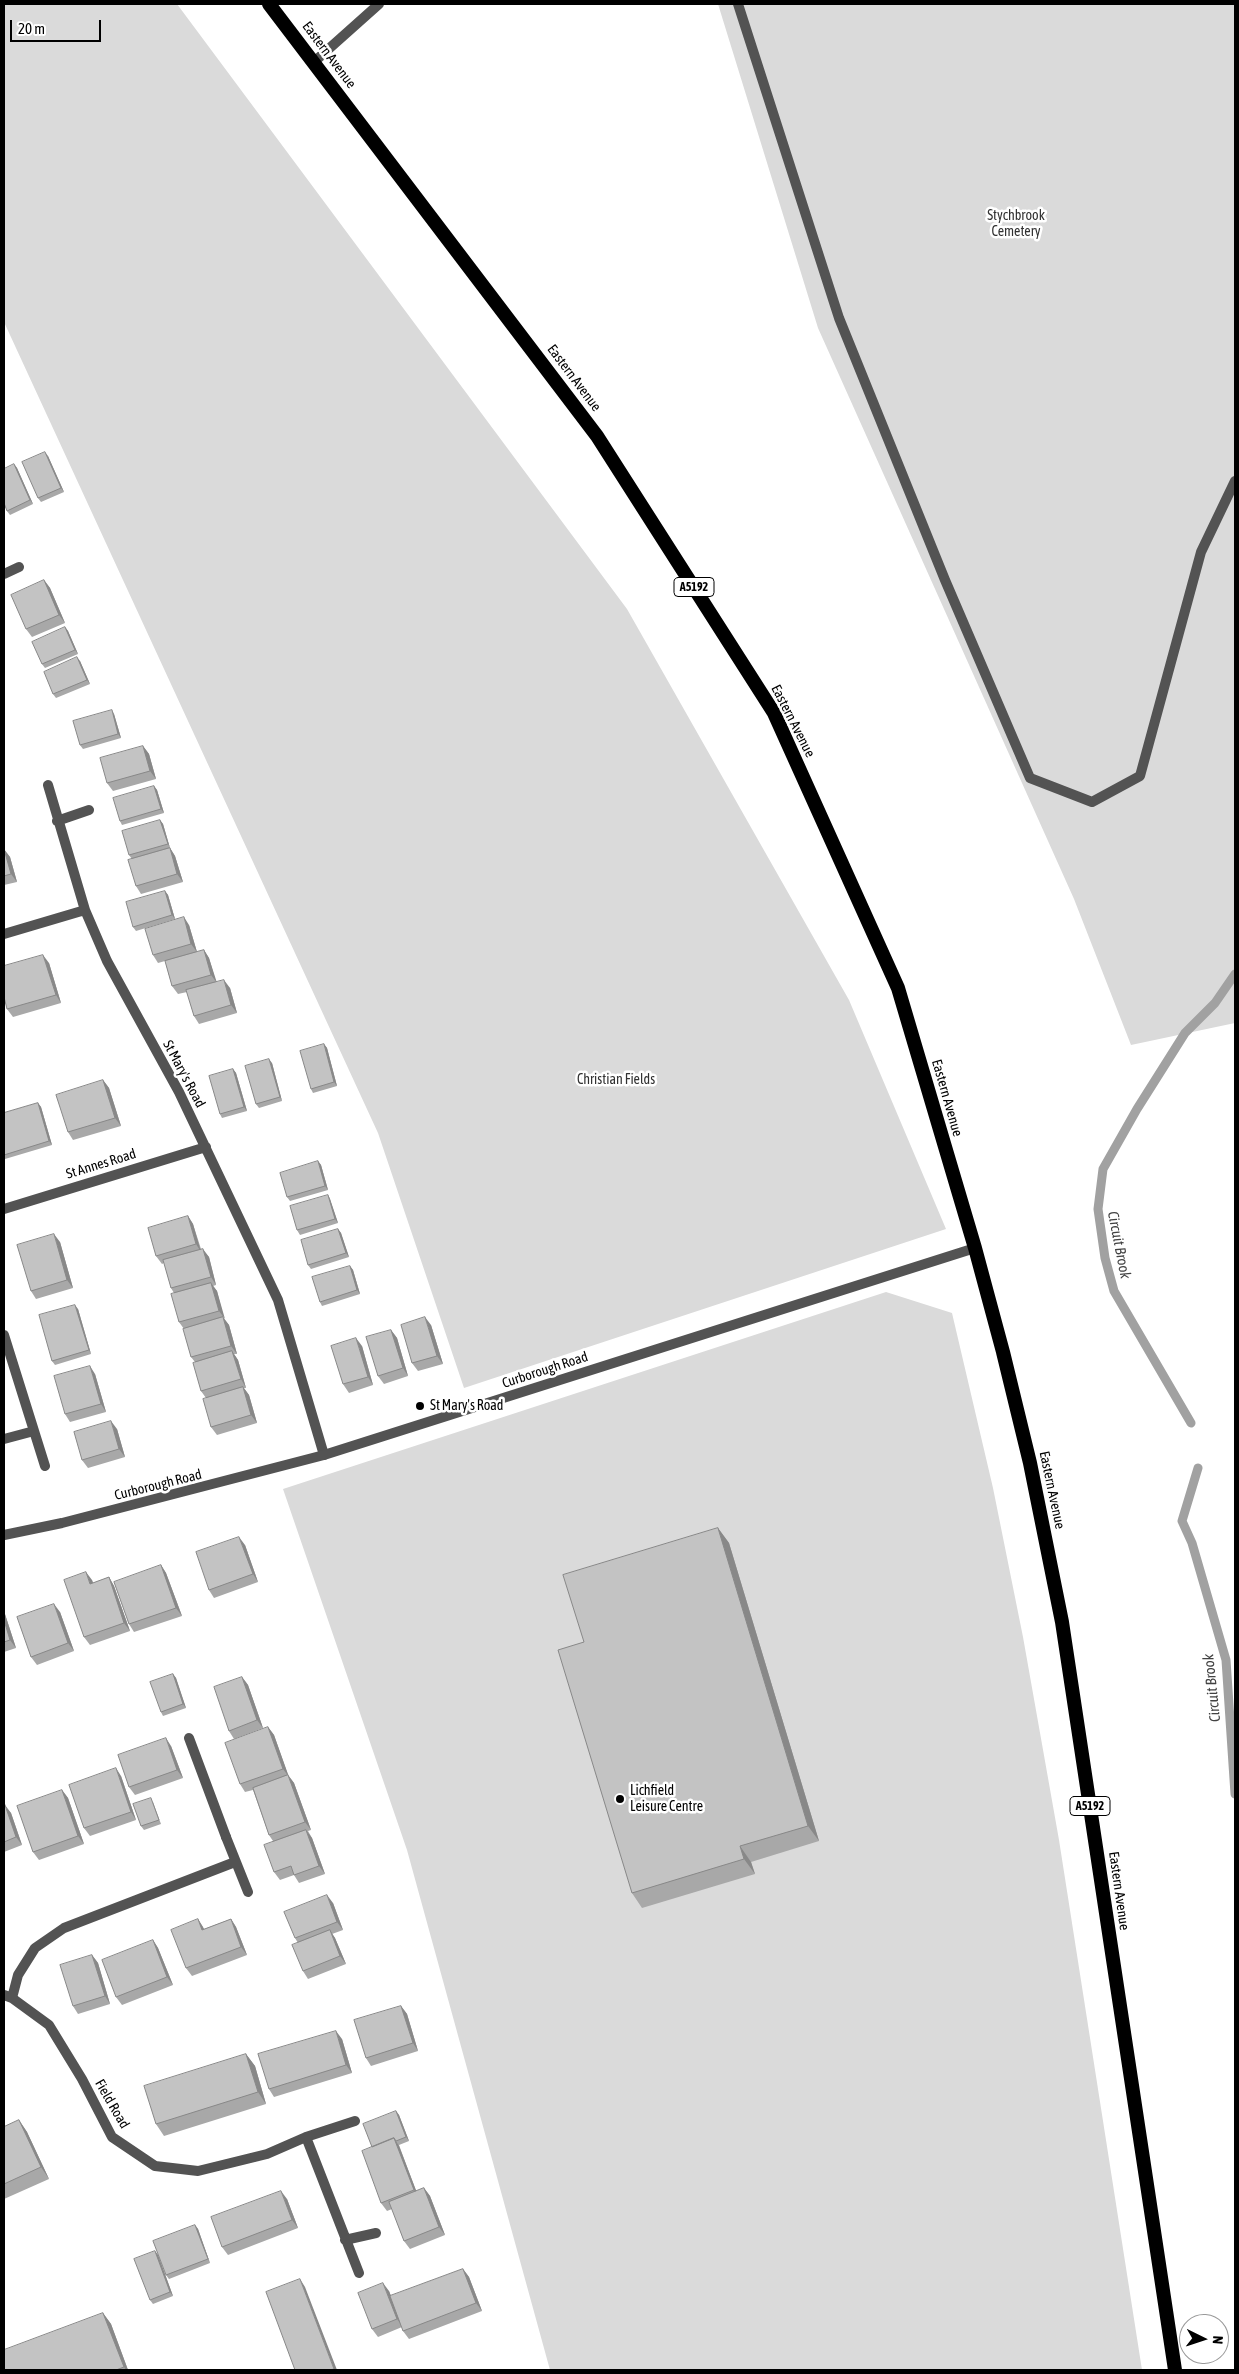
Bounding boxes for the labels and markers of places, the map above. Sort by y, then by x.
place label: St Mary's Road [430,1398,503,1414]
marker: St Mary's Road [414,1400,426,1412]
place label: Lichfield Leisure Centre [630,1783,703,1815]
marker: Lichfield Leisure Centre [614,1793,626,1805]

